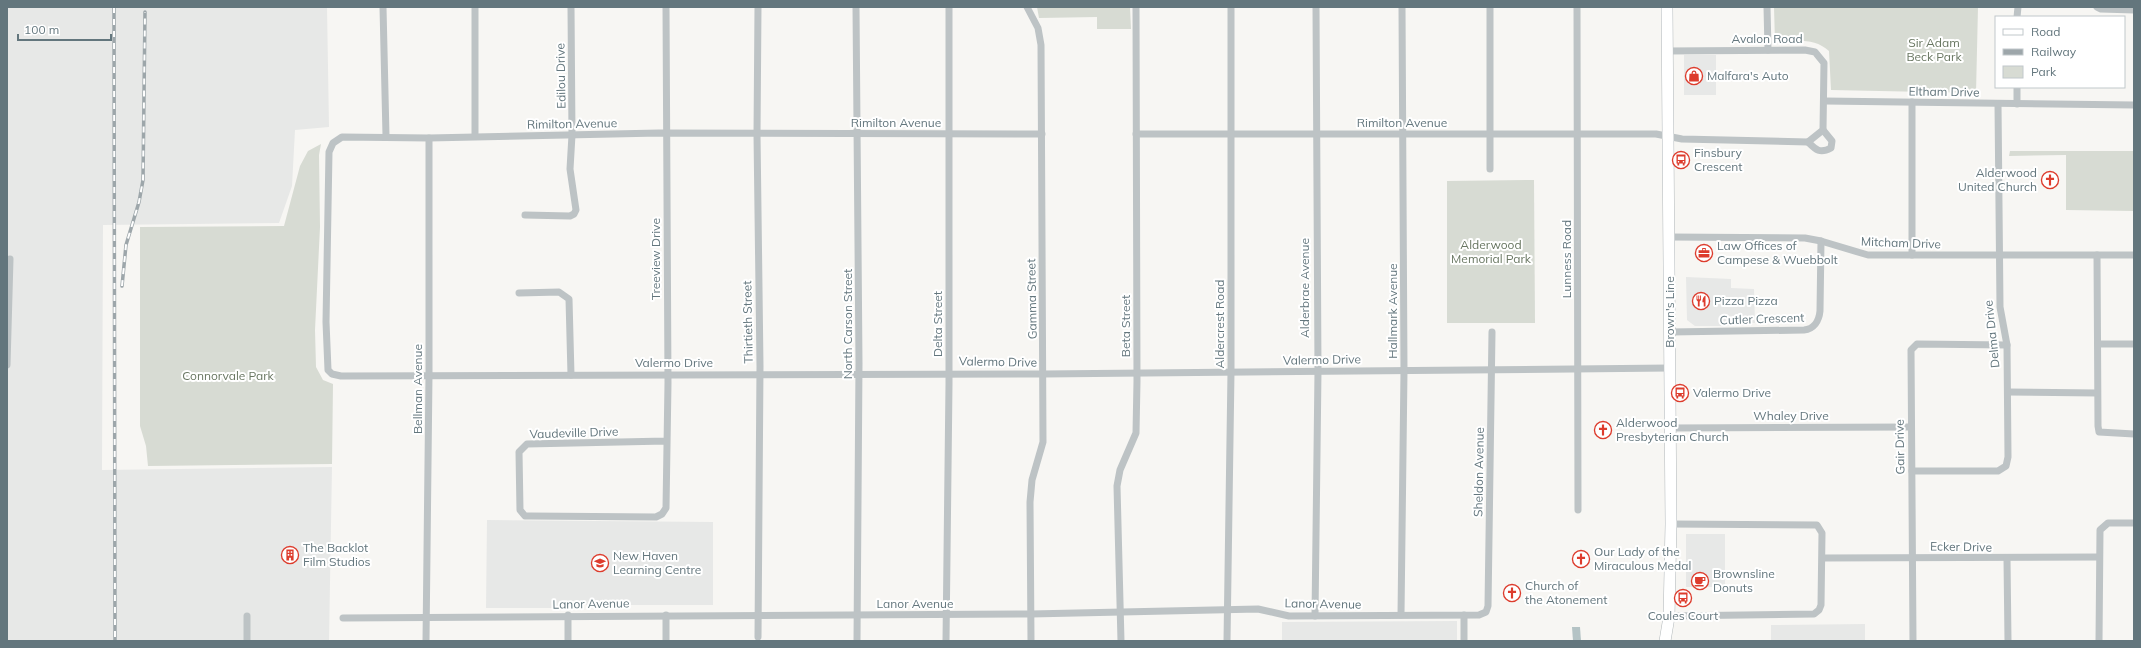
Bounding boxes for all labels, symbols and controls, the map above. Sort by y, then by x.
scale bar [18,16,111,42]
legend [1995,16,2125,88]
text: 100 m [24,22,59,37]
text: Road [2031,24,2060,39]
street label: Avalon Road [1731,31,1803,46]
park label: Sir Adam Beck Park [1906,35,1962,64]
street label: Edilou Drive [552,43,569,109]
text: Railway [2031,44,2077,59]
text: Park [2031,64,2057,79]
shop icon: Malfara's Auto [1684,66,1704,86]
place label: Malfara's Auto [1707,68,1789,83]
street label: Eltham Drive [1908,83,1980,100]
street label: Rimilton Avenue [527,115,617,132]
street label: Rimilton Avenue [851,115,941,130]
street label: Rimilton Avenue [1357,115,1447,130]
place label: Finsbury Crescent [1694,145,1743,174]
bus stop icon: Finsbury Crescent [1671,150,1691,170]
place label: Alderwood United Church [1958,165,2037,194]
church icon: Alderwood United Church [2040,170,2060,190]
street label: Treeview Drive [648,218,663,300]
street label: Lunness Road [1559,220,1574,298]
street label: Mitcham Drive [1861,234,1941,251]
park label: Alderwood Memorial Park [1451,237,1532,266]
street label: Alderbrae Avenue [1297,238,1312,338]
place label: Law Offices of Campese & Wuebbolt [1717,238,1838,267]
office icon: Law Offices of Campese & Wuebbolt [1694,243,1714,263]
street label: Gamma Street [1023,259,1040,339]
street label: Hallmark Avenue [1385,263,1400,359]
street label: North Carson Street [840,269,855,379]
street label: Brown's Line [1662,276,1677,348]
street label: Aldercrest Road [1212,279,1227,369]
street label: Thirtieth Street [739,280,756,364]
street label: Delta Street [930,291,945,357]
restaurant icon: Pizza Pizza [1691,291,1711,311]
place label: Pizza Pizza [1714,293,1778,308]
street label: Beta Street [1118,295,1133,357]
street label: Delma Drive [1980,299,2003,369]
street label: Cutler Crescent [1719,310,1805,327]
street label: Bellman Avenue [410,344,425,434]
street label: Valermo Drive [1283,351,1361,368]
street label: Valermo Drive [959,353,1037,370]
street label: Valermo Drive [635,355,713,370]
park label: Connorvale Park [182,368,275,383]
bus stop icon: Valermo Drive [1670,383,1690,403]
place label: Valermo Drive [1693,385,1771,400]
street label: Whaley Drive [1753,408,1829,423]
place label: Alderwood Presbyterian Church [1616,415,1729,444]
street label: Gair Drive [1892,419,1907,475]
church icon: Alderwood Presbyterian Church [1593,420,1613,440]
street label: Vaudeville Drive [529,423,619,442]
street label: Sheldon Avenue [1470,427,1487,517]
street label: Ecker Drive [1930,538,1992,555]
place label: The Backlot Film Studios [303,540,371,569]
place label: Our Lady of the Miraculous Medal [1594,544,1691,573]
building icon: The Backlot Film Studios [280,545,300,565]
place label: New Haven Learning Centre [613,548,701,577]
church icon: Our Lady of the Miraculous Medal [1571,549,1591,569]
school or university icon: New Haven Learning Centre [590,553,610,573]
place label: Brownsline Donuts [1713,566,1775,595]
cafe icon: Brownsline Donuts [1690,571,1710,591]
place label: Church of the Atonement [1525,578,1607,607]
church icon: Church of the Atonement [1502,583,1522,603]
bus stop icon: Coules Court [1673,588,1693,608]
street label: Lanor Avenue [552,595,630,612]
street label: Lanor Avenue [1284,595,1362,612]
street label: Lanor Avenue [877,596,953,611]
place label: Coules Court [1648,608,1718,623]

